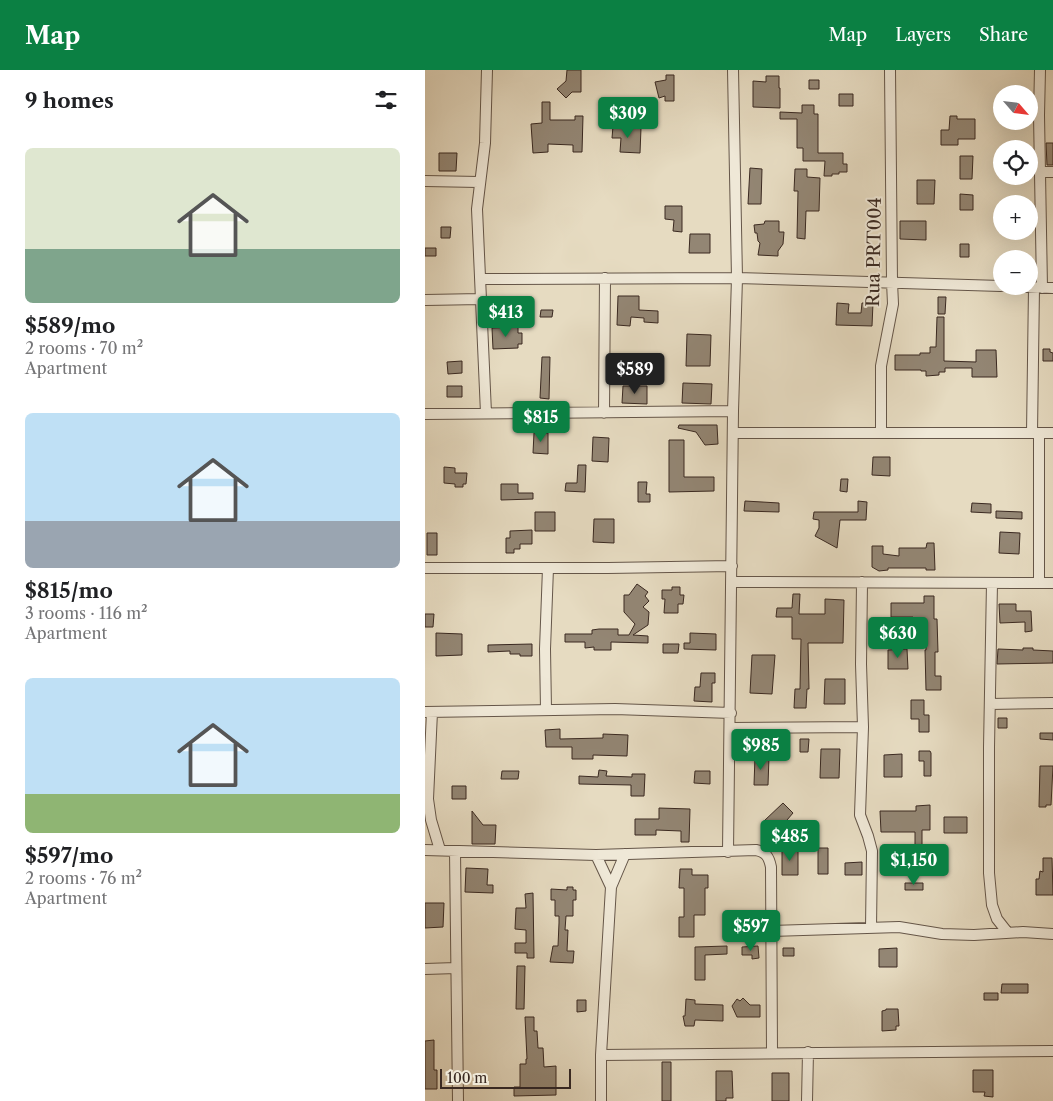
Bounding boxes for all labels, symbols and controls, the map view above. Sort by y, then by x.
text: Map [25,21,80,50]
text: Map [829,24,867,46]
text: Layers [895,24,951,46]
text: Share [979,24,1028,46]
north arrow [993,85,1037,130]
map controls [993,85,1038,295]
icon: filters [372,86,400,114]
text: 9 homes [25,88,114,113]
pin: $309 [598,97,658,139]
text: $309 [609,103,647,123]
button: locate [993,140,1038,185]
icon: home [168,180,258,270]
button: + [993,195,1038,240]
street label: Rua PRT004 [862,197,886,307]
button: − [993,250,1038,295]
pin: $413 [476,296,536,338]
text: $413 [489,302,523,322]
text: $589/mo [25,313,115,338]
text: 2 rooms · 70 m² [25,338,143,358]
pin: $589 [605,352,665,395]
text: Apartment [25,358,107,378]
text: $589 [616,359,654,379]
pin: $815 [511,400,571,443]
text: $815 [524,407,558,427]
icon: home [168,445,258,535]
text: $815/mo [25,578,113,603]
text: 3 rooms · 116 m² [25,603,148,623]
pin: $630 [868,616,928,659]
text: Apartment [25,623,107,643]
text: $630 [879,623,917,643]
icon: home [168,710,258,800]
pin: $985 [731,728,791,771]
text: $985 [742,735,780,755]
pin: $485 [760,820,820,862]
text: $485 [771,826,809,846]
text: $597/mo [25,843,113,868]
pin: $1,150 [873,844,955,886]
text: $1,150 [891,850,937,870]
text: 2 rooms · 76 m² [25,868,142,888]
text: Apartment [25,888,107,908]
pin: $597 [721,910,781,952]
text: $597 [733,916,769,936]
scale bar [440,1066,571,1089]
text: 100 m [447,1069,487,1087]

